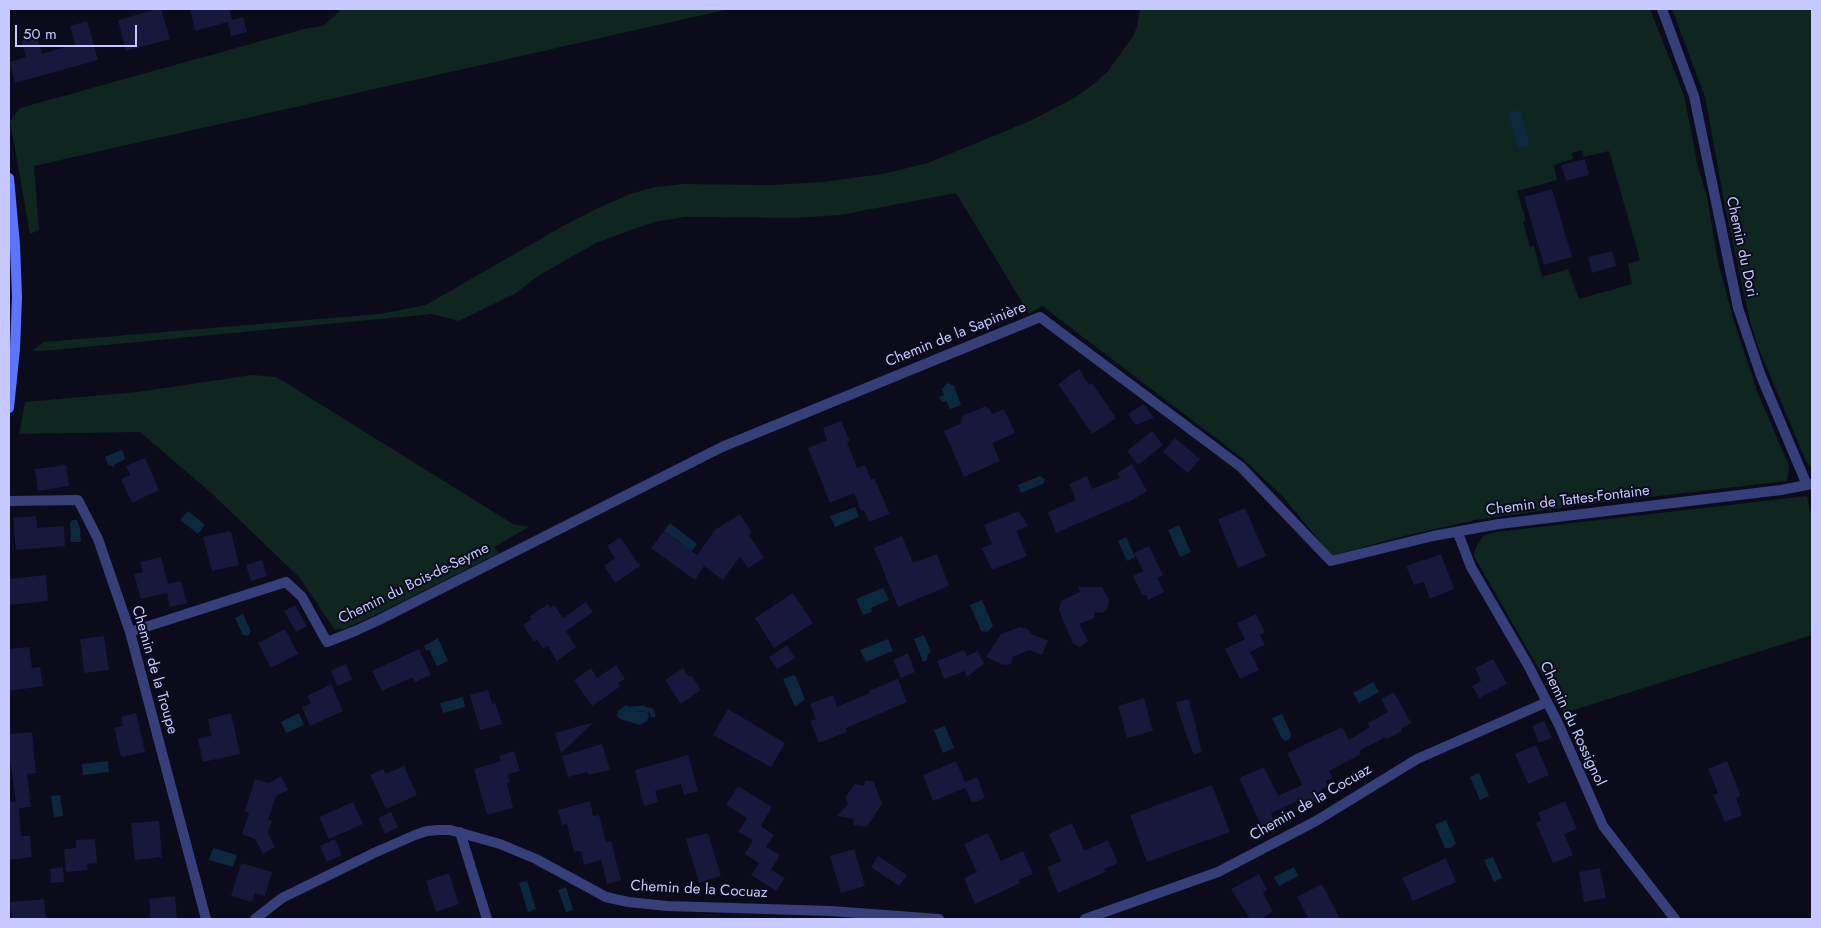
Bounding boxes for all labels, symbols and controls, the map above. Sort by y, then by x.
scale bar [18,15,140,47]
text: 50 m [23,23,57,45]
street label: Chemin du Dori [1722,195,1760,299]
street label: Chemin de la Sapinière [883,299,1029,371]
street label: Chemin de Tattes-Fontaine [1485,482,1651,520]
street label: Chemin du Bois-de-Seyme [336,540,492,628]
street label: Chemin de la Troupe [127,604,181,736]
street label: Chemin du Rossignol [1535,659,1609,789]
street label: Chemin de la Cocuaz [1247,761,1375,845]
street label: Chemin de la Cocuaz [630,877,768,903]

